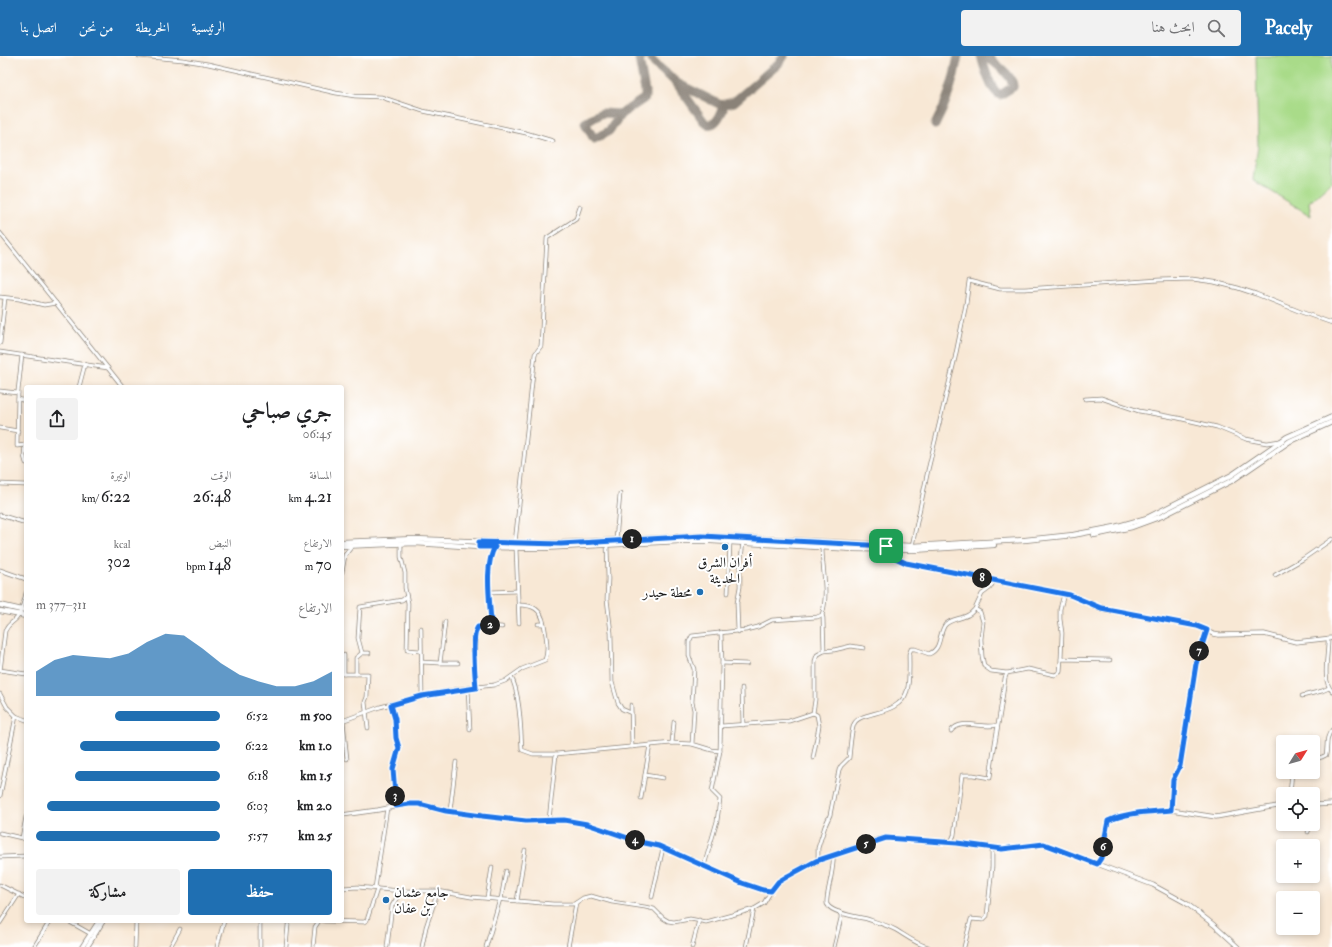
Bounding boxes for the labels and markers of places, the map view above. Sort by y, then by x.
pin: 1 [622,529,642,549]
pin [869,529,903,563]
marker: أفران الشرق الحديثة [720,542,730,552]
place label: أفران الشرق الحديثة [698,552,753,587]
pin: 8 [972,568,992,588]
place label: محطة حيدر [641,584,693,601]
marker: محطة حيدر [695,587,705,597]
pin: 2 [480,615,500,635]
pin: 7 [1189,641,1209,661]
pin: 3 [385,786,405,806]
pin: 4 [625,830,645,850]
pin: 5 [856,834,876,854]
pin: 6 [1093,837,1113,857]
place label: جامع عثمان بن عفان [394,884,449,917]
marker: جامع عثمان بن عفان [381,895,391,905]

